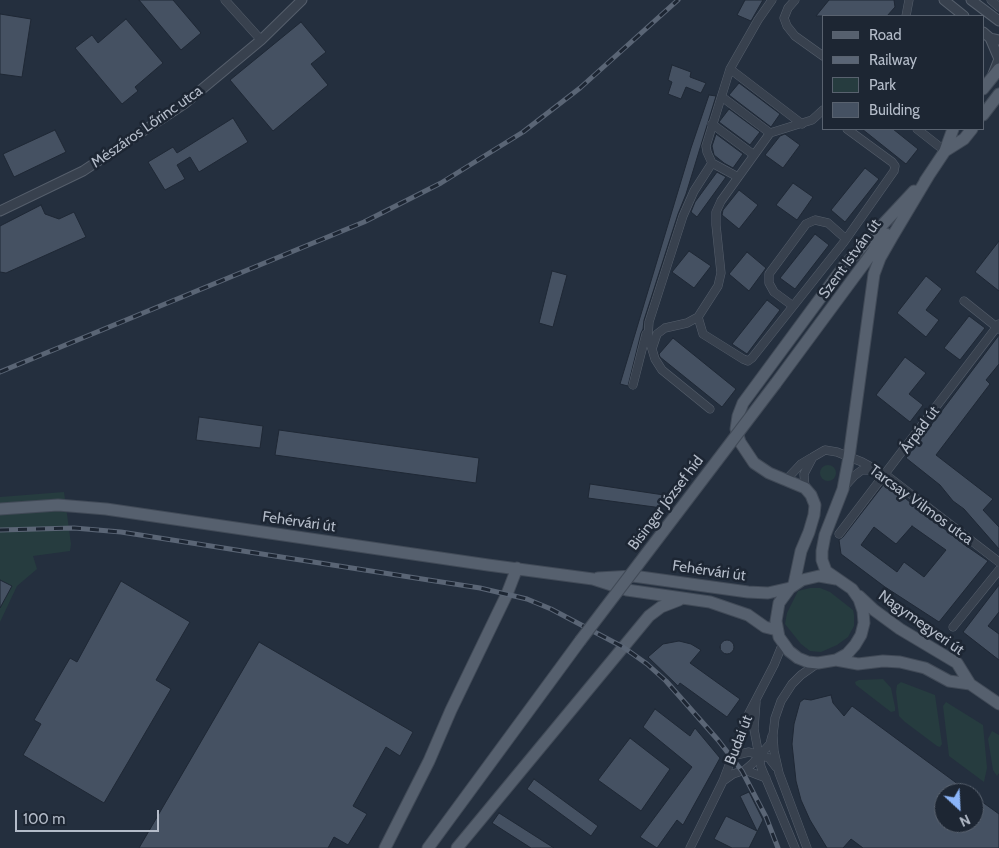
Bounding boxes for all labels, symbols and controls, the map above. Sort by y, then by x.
legend [822,15,984,130]
text: Road [869,26,902,44]
text: Railway [869,51,917,69]
text: Park [869,76,896,94]
street label: Mészáros Lőrinc utca [88,82,206,172]
text: Building [869,101,920,119]
street label: Szent István út [815,216,885,302]
street label: Árpád út [897,403,943,457]
street label: Bisinger József híd [625,452,707,554]
street label: Tarcsay Vilmos utca [866,461,976,549]
street label: Fehérvári út [261,508,337,536]
street label: Fehérvári út [671,557,747,585]
street label: Nagymegyeri út [875,587,967,659]
street label: Budai út [721,713,757,767]
north arrow [934,783,984,833]
scale bar [18,800,161,832]
text: 100 m [23,810,65,828]
text: N [957,810,973,831]

